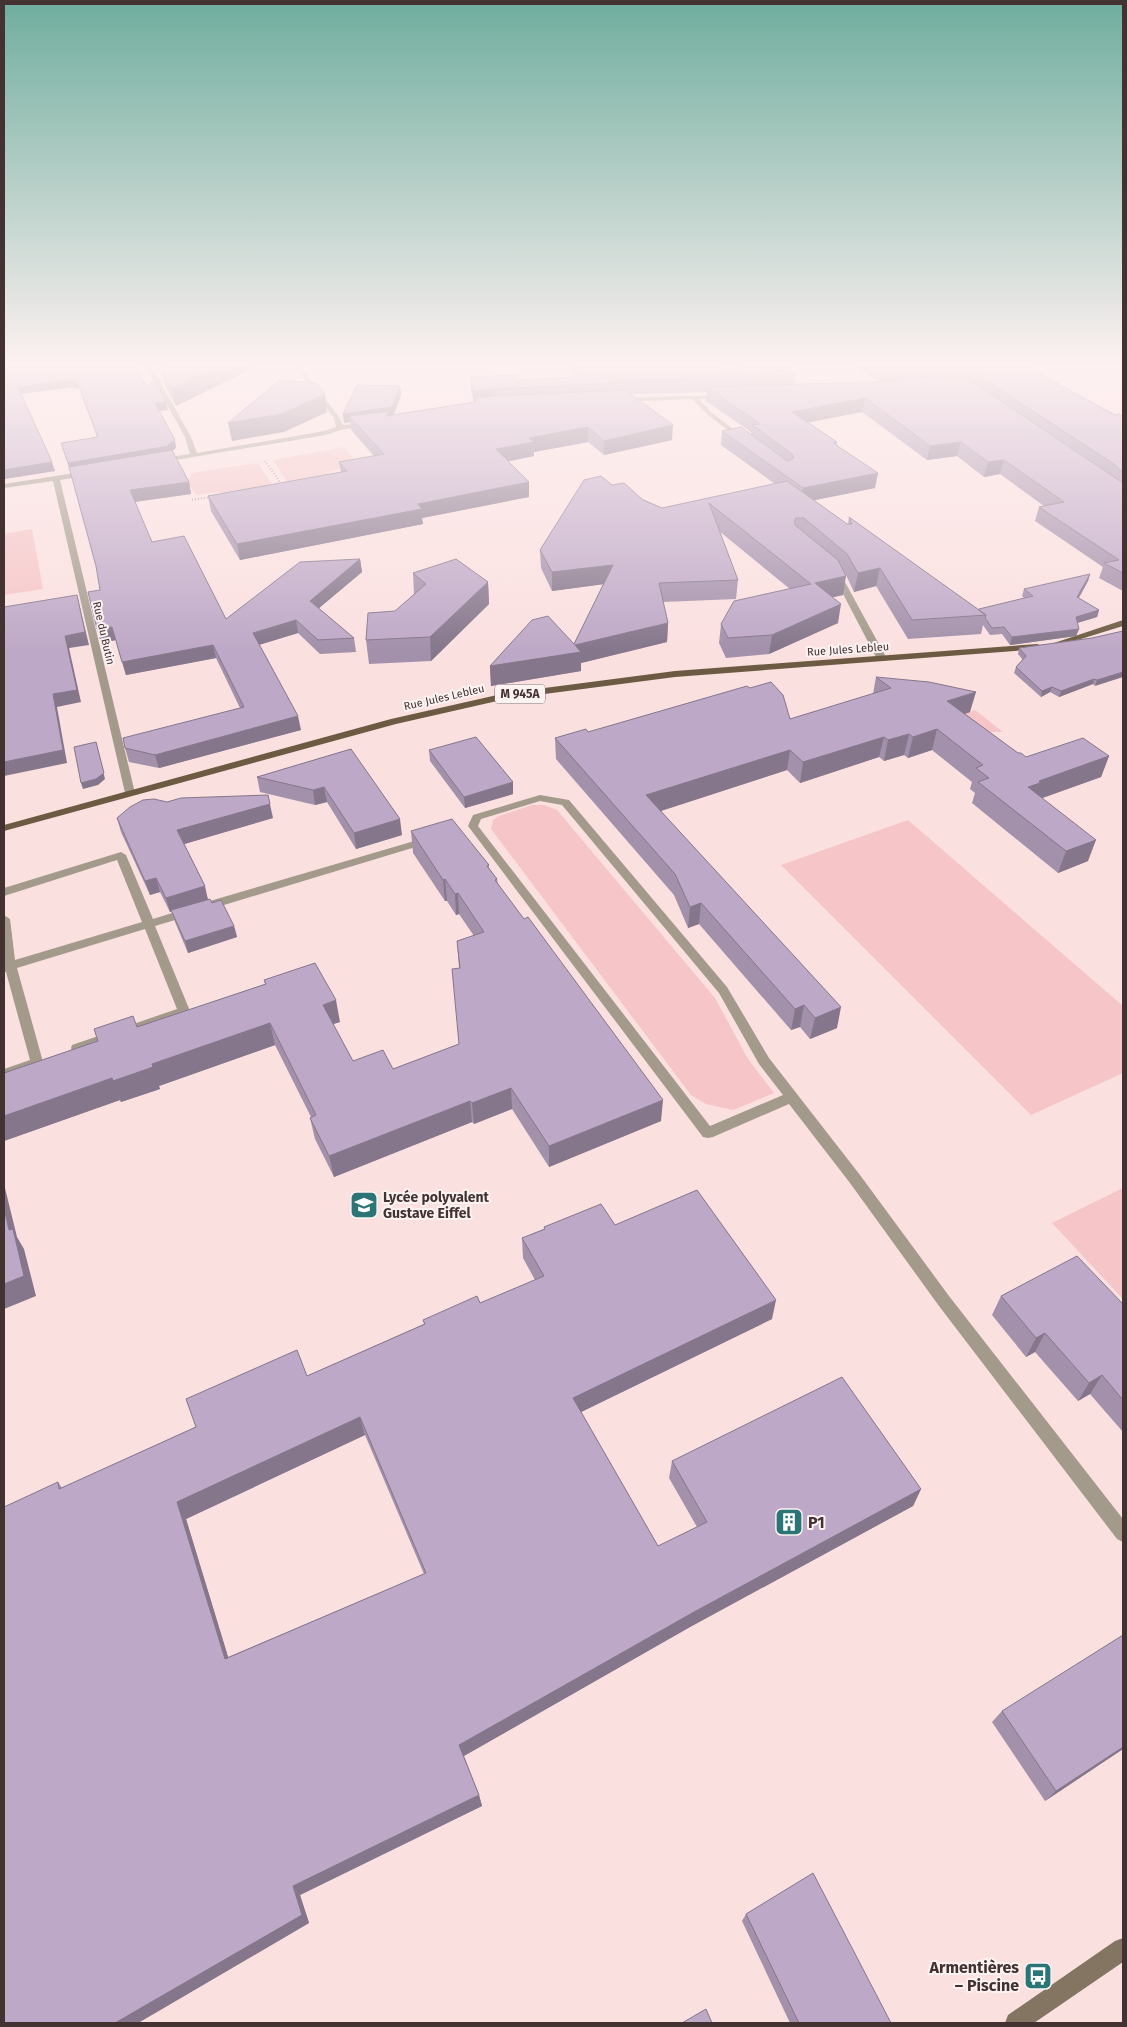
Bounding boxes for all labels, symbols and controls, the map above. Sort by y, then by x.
street label: Rue du Butin [90,600,117,666]
street label: Rue Jules Lebleu [807,640,890,659]
street label: Rue Jules Lebleu [403,682,486,713]
road number: M 945A [495,684,545,704]
place label: Lycée polyvalent Gustave Eiffel [383,1189,490,1222]
school or university icon: Lycée polyvalent Gustave Eiffel [349,1190,379,1220]
building icon: P1 [774,1507,804,1537]
place label: P1 [808,1513,825,1532]
place label: Armentières – Piscine [929,1958,1019,1995]
bus stop icon: Armentières – Piscine [1023,1961,1053,1991]

